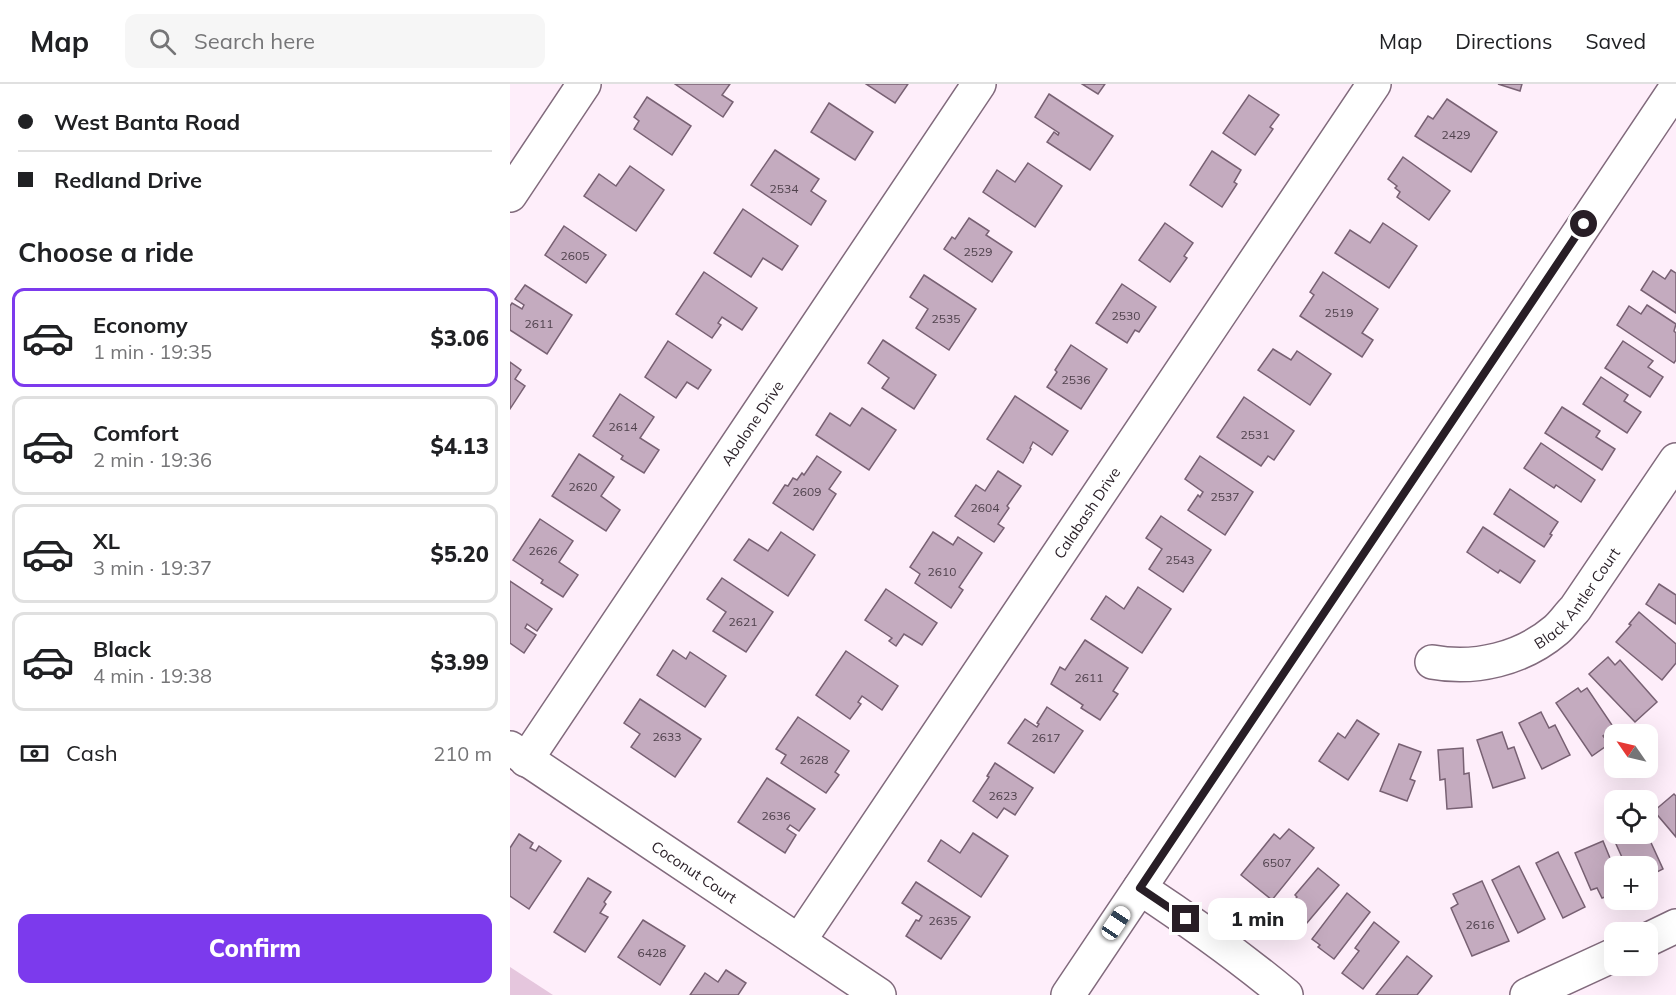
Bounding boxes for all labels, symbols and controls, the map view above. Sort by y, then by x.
search box [125,14,545,68]
text: Map [30,24,89,59]
icon: search [146,25,179,58]
text: Search here [194,27,315,55]
text: Map [1379,28,1422,54]
text: Directions [1455,28,1552,54]
text: Saved [1585,28,1646,54]
text: West Banta Road [54,108,240,136]
house number: 2429 [1442,127,1470,142]
text: Redland Drive [54,166,202,194]
house number: 2534 [770,181,798,196]
route start [1570,210,1597,237]
text: Choose a ride [18,235,194,269]
house number: 2529 [964,244,992,259]
house number: 2605 [561,248,589,263]
house number: 2519 [1325,305,1353,320]
house number: 2530 [1112,308,1140,323]
icon: car [21,311,75,365]
text: Economy [93,311,188,339]
house number: 2535 [932,311,960,326]
house number: 2611 [525,316,553,331]
text: $3.06 [430,324,489,352]
text: 1 min · 19:35 [93,339,212,364]
house number: 2536 [1062,372,1090,387]
street label: Abalone Drive [717,377,787,469]
icon: car [21,419,75,473]
text: Comfort [93,419,179,447]
house number: 2614 [609,419,637,434]
house number: 2531 [1241,427,1269,442]
text: $4.13 [430,432,489,460]
text: 2 min · 19:36 [93,447,212,472]
street label: Calabash Drive [1049,463,1124,562]
house number: 2620 [569,479,597,494]
house number: 2609 [793,484,821,499]
house number: 2537 [1211,489,1239,504]
house number: 2604 [971,500,999,515]
icon: car [21,527,75,581]
text: XL [93,527,120,555]
text: $5.20 [430,540,489,568]
house number: 2626 [529,543,557,558]
street label: Black Antler Court [1530,544,1624,653]
house number: 2543 [1166,552,1194,567]
text: 3 min · 19:37 [93,555,212,580]
house number: 2610 [928,564,956,579]
house number: 2621 [729,614,757,629]
icon: car [21,635,75,689]
text: Black [93,635,151,663]
text: $3.99 [430,648,489,676]
text: 4 min · 19:38 [93,663,212,688]
house number: 2611 [1075,670,1103,685]
north arrow [1604,724,1658,778]
map controls [1604,724,1658,976]
house number: 2633 [653,729,681,744]
house number: 2617 [1032,730,1060,745]
icon: cash [18,737,51,770]
text: Cash [66,739,118,767]
text: 210 m [433,741,492,766]
house number: 2628 [800,752,828,767]
house number: 2623 [989,788,1017,803]
button: locate [1604,790,1658,844]
house number: 2636 [762,808,790,823]
street label: Coconut Court [648,836,741,907]
house number: 6507 [1263,855,1291,870]
button: + [1604,856,1658,910]
callout: 1 min [1207,898,1306,940]
car [1098,903,1134,943]
route end [1172,905,1199,932]
text: 1 min [1231,906,1284,931]
house number: 2635 [929,913,957,928]
button: Confirm [18,914,492,983]
house number: 2616 [1466,917,1494,932]
button: − [1604,922,1658,976]
house number: 6428 [638,945,666,960]

